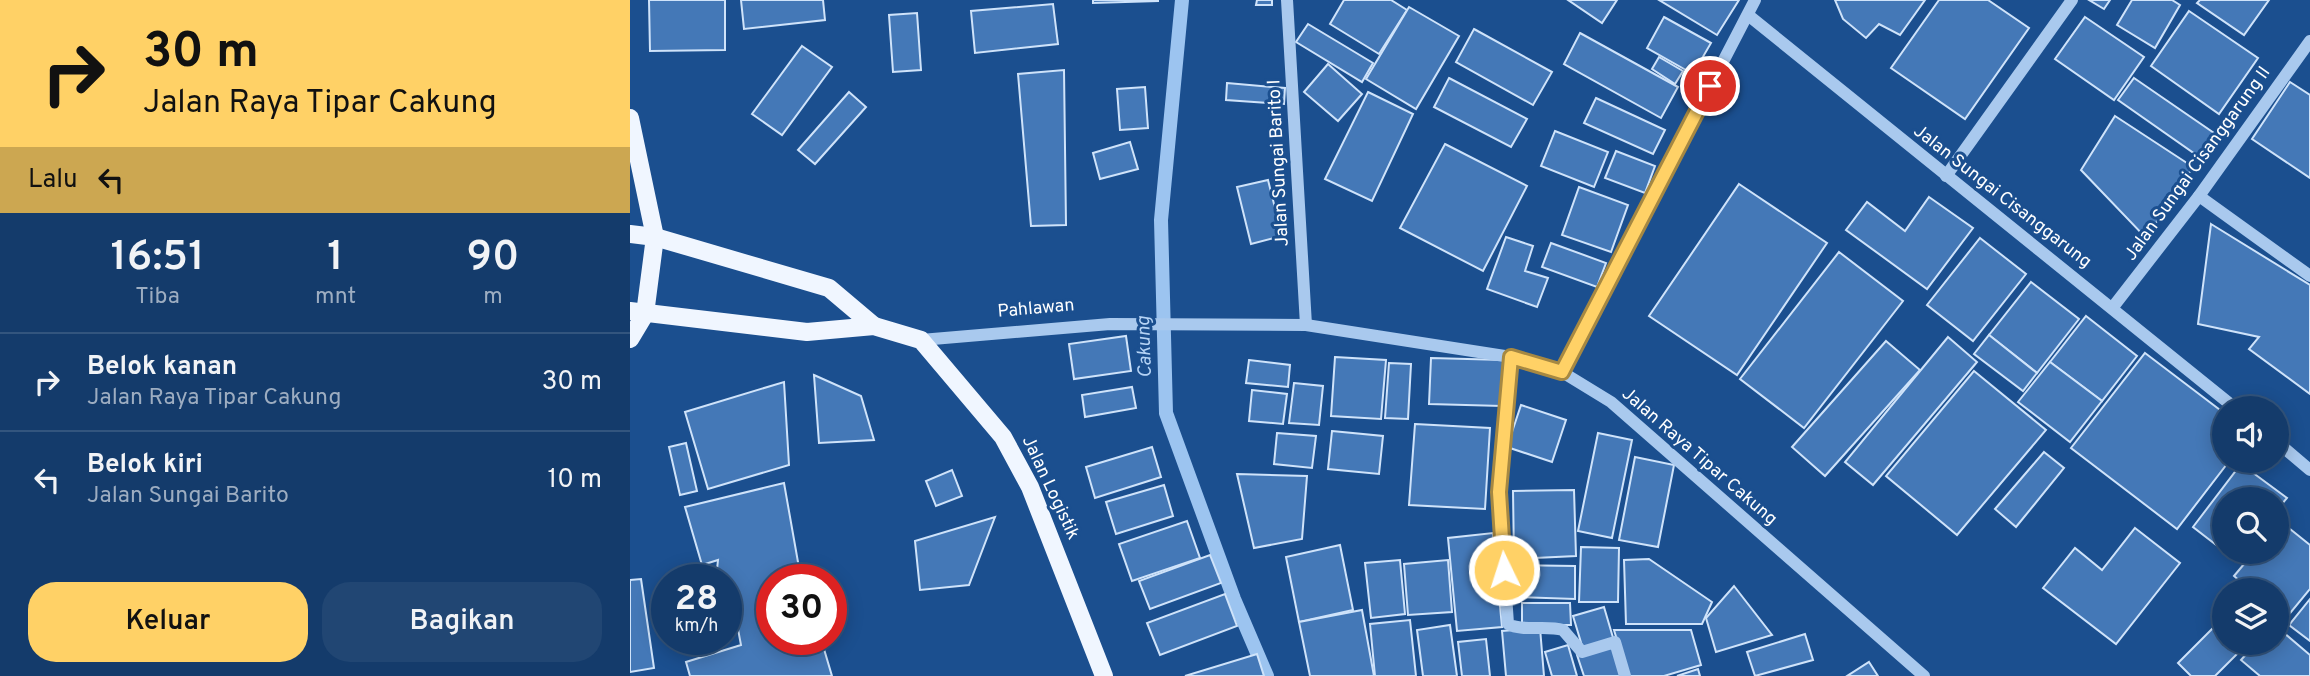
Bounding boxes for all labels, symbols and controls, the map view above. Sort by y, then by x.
text: 30 m [143,23,259,85]
icon: right [28,28,119,119]
pin [1680,56,1740,116]
street label: Jalan Sungai Cisanggarung II [2120,62,2276,266]
icon: arrive [1691,67,1729,105]
street label: Jalan Sungai Barito I [1263,79,1295,247]
text: Jalan Raya Tipar Cakung [143,84,497,124]
street label: Jalan Sungai Cisanggarung [1908,120,2096,274]
icon: left [92,161,130,199]
text: Lalu [28,164,78,197]
text: 16:51 [110,232,205,285]
text: 1 [327,232,344,285]
text: 90 [467,232,520,285]
text: Tiba [135,283,180,312]
text: mnt [315,283,356,312]
text: m [483,283,503,312]
street label: Pahlawan [997,294,1075,324]
water label: Cakung [1132,315,1158,378]
text: Belok kanan [87,351,237,384]
icon: right [28,363,66,401]
text: 30 m [542,366,602,399]
street label: Jalan Raya Tipar Cakung [1616,383,1782,531]
text: Jalan Raya Tipar Cakung [87,384,341,413]
map controls [2212,396,2289,655]
button: sound [2212,396,2289,473]
street label: Jalan Logistik [1016,432,1084,544]
text: Belok kiri [87,449,203,482]
icon: left [28,461,66,499]
text: 10 m [547,464,602,497]
text: Jalan Sungai Barito [87,482,289,511]
button: search [2212,487,2289,564]
position arrow [1467,533,1541,607]
speed limit sign: 30 [756,564,847,655]
text: 28 [675,578,718,622]
button: layers [2212,578,2289,655]
button: Keluar [28,582,308,662]
button: Bagikan [322,582,602,662]
text: km/h [675,615,718,638]

